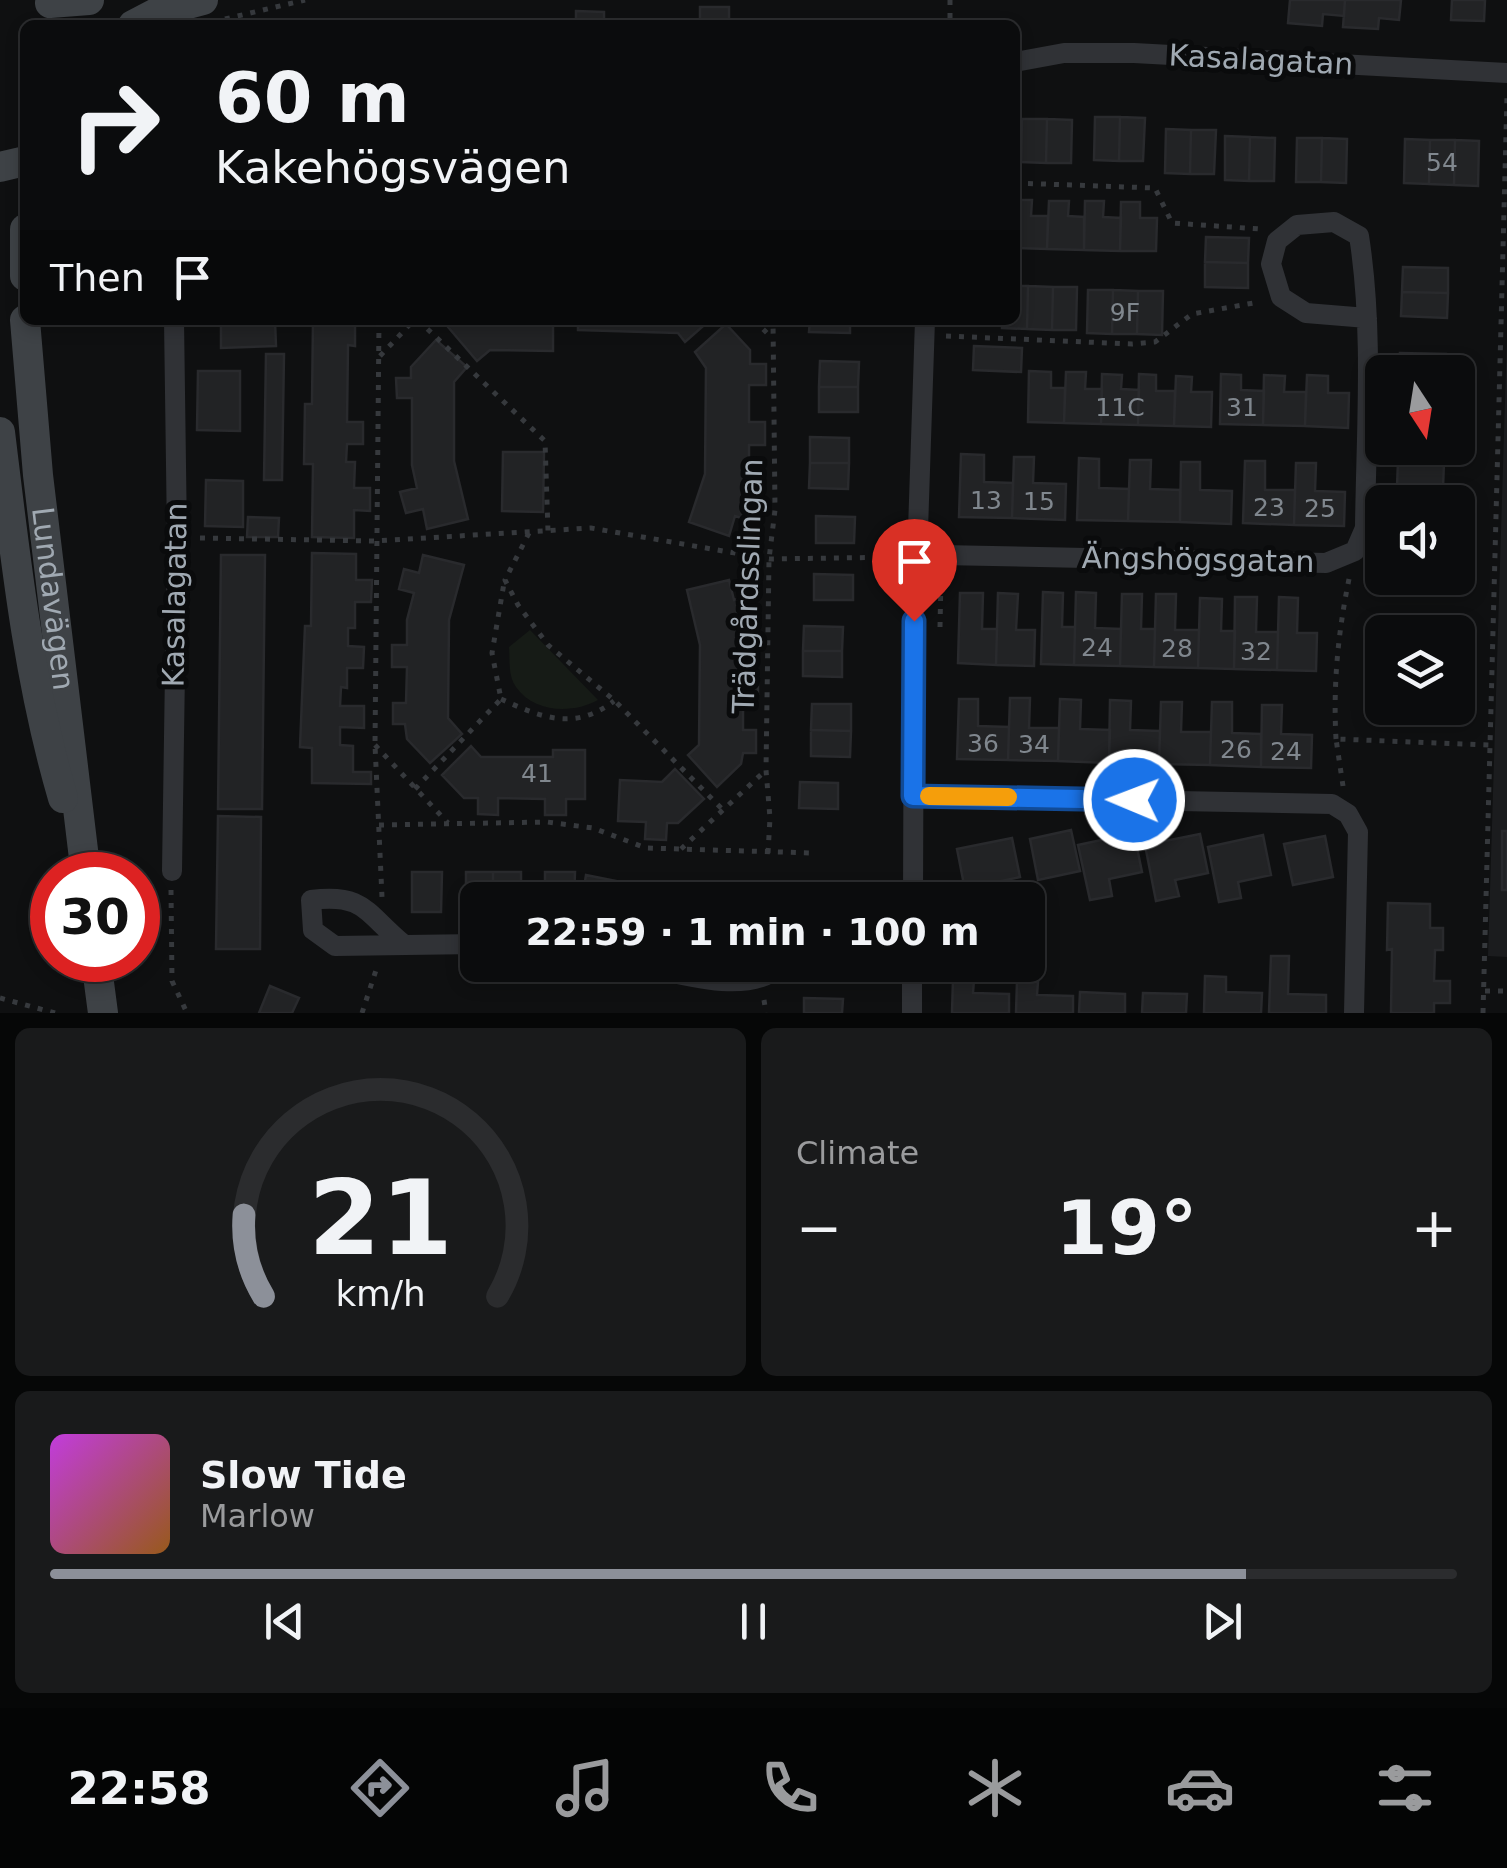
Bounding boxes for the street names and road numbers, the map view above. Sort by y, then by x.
street label: Kasalagatan [1168,37,1354,82]
street label: Trädgårdsslingan [726,458,769,715]
street label: Kasalagatan [155,502,194,688]
street label: Lundavägen [25,505,82,692]
street label: Ängshögsgatan [1081,540,1315,579]

